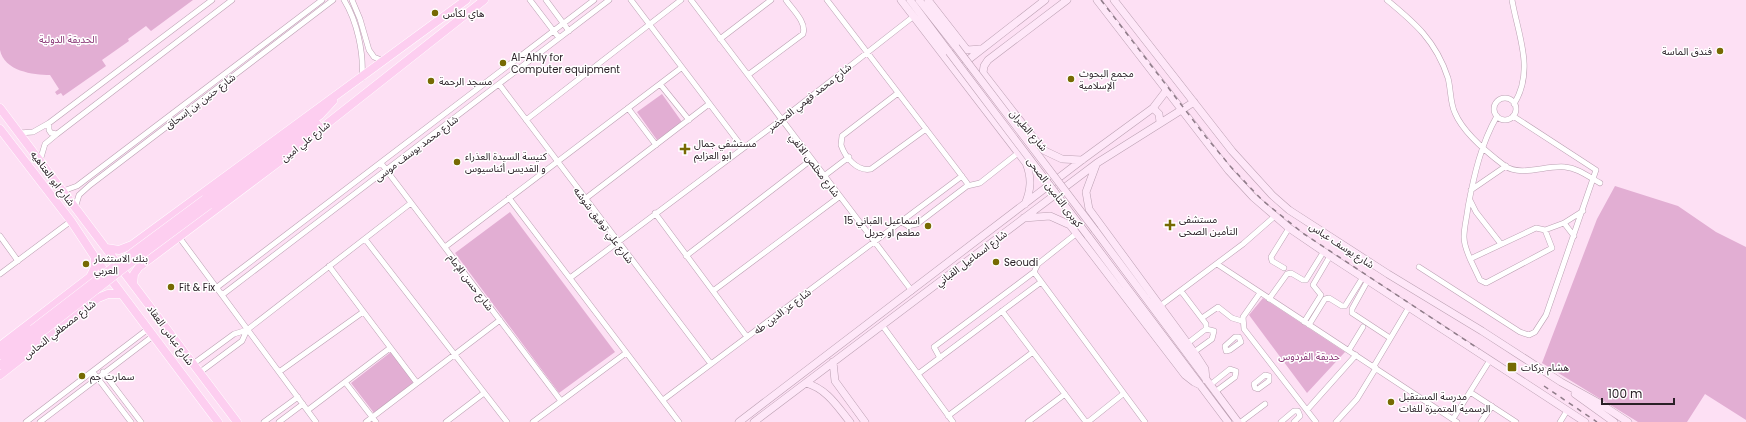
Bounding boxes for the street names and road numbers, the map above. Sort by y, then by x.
street label: شارع محمد فهمي المحضر [763,60,855,136]
street label: شارع حنين بن إسحاق [162,70,239,133]
street label: شارع الطيران [1006,106,1051,155]
street label: شارع محمد يوسف موسى [371,112,462,185]
street label: شارع علي امين [277,117,333,166]
street label: شارع مخلص الالفي [785,130,844,201]
street label: شارع ابو العتاهيه [27,148,78,209]
street label: كوبرى التأمين الصحى [1023,154,1087,231]
street label: شارع علي توفيق شوشه [570,184,637,267]
street label: شارع يوسف عباس [1306,219,1377,272]
street label: شارع اسماعيل القباني [932,226,1011,291]
street label: شارع حسن الإمام [443,251,497,315]
street label: شارع عز الدين طه [750,285,814,338]
street label: شارع مصطفي النحاس [20,296,99,363]
street label: شارع عباس العقاد [144,302,198,369]

